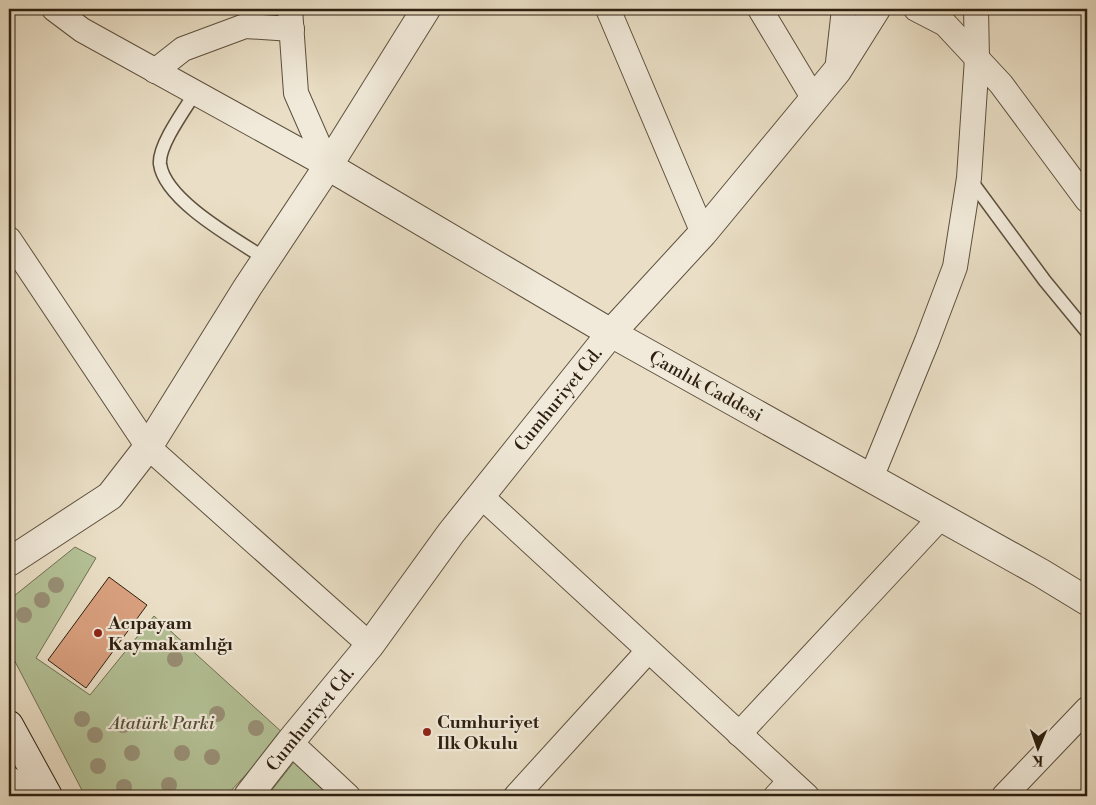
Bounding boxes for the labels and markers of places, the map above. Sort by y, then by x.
place label: Acıpayam Kaymakamlığı [107,612,233,656]
marker: Acıpayam Kaymakamlığı [92,627,104,639]
place label: Cumhuriyet Ilk Okulu [437,711,540,755]
marker: Cumhuriyet Ilk Okulu [421,726,433,738]

